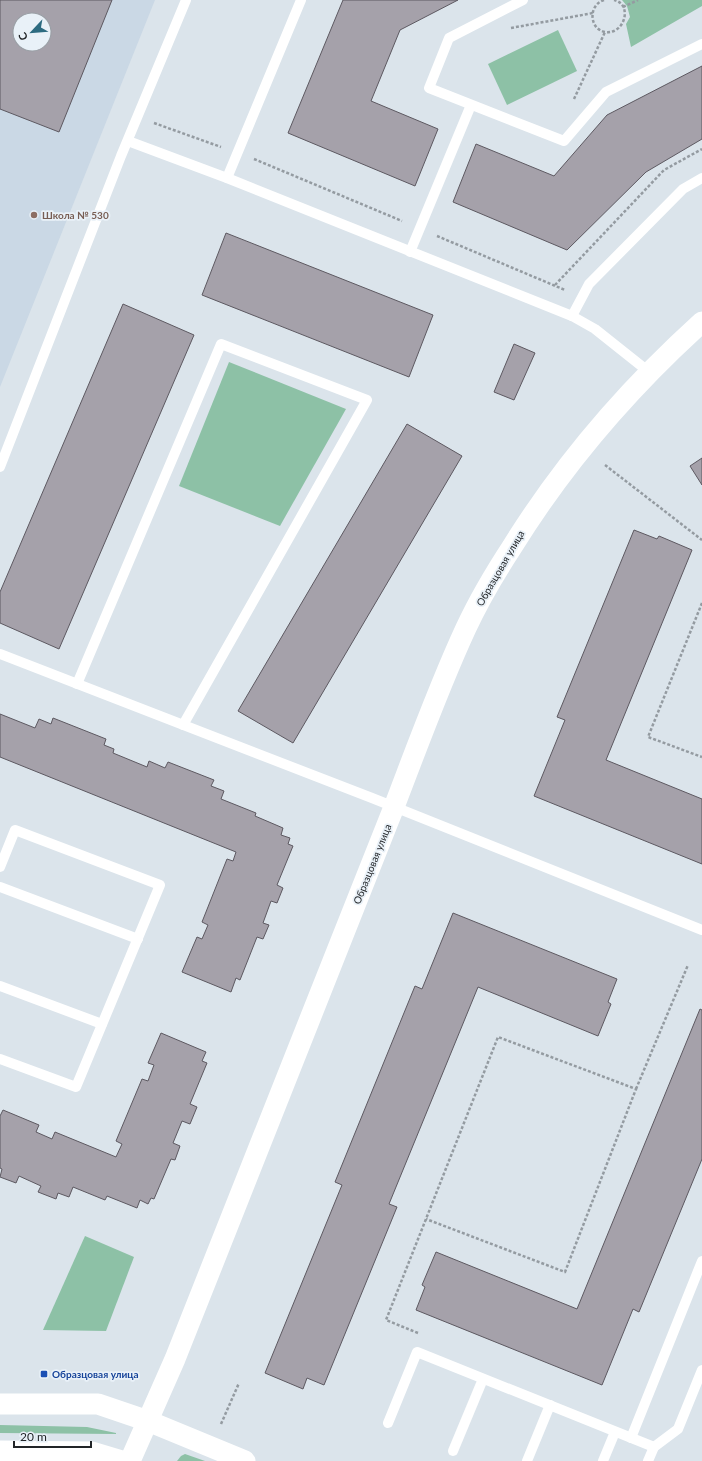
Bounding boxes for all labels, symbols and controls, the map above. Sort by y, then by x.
north arrow [12,12,52,52]
text: С [15,30,30,43]
place label: Школа № 530 [42,209,109,221]
marker: Школа № 530 [29,210,39,220]
street label: Образцовая улица [473,528,527,608]
street label: Образцовая улица [350,822,394,906]
place label: Образцовая улица [52,1368,139,1380]
marker: Образцовая улица [39,1369,49,1379]
scale bar [14,1423,91,1449]
text: 20 m [20,1429,47,1444]

